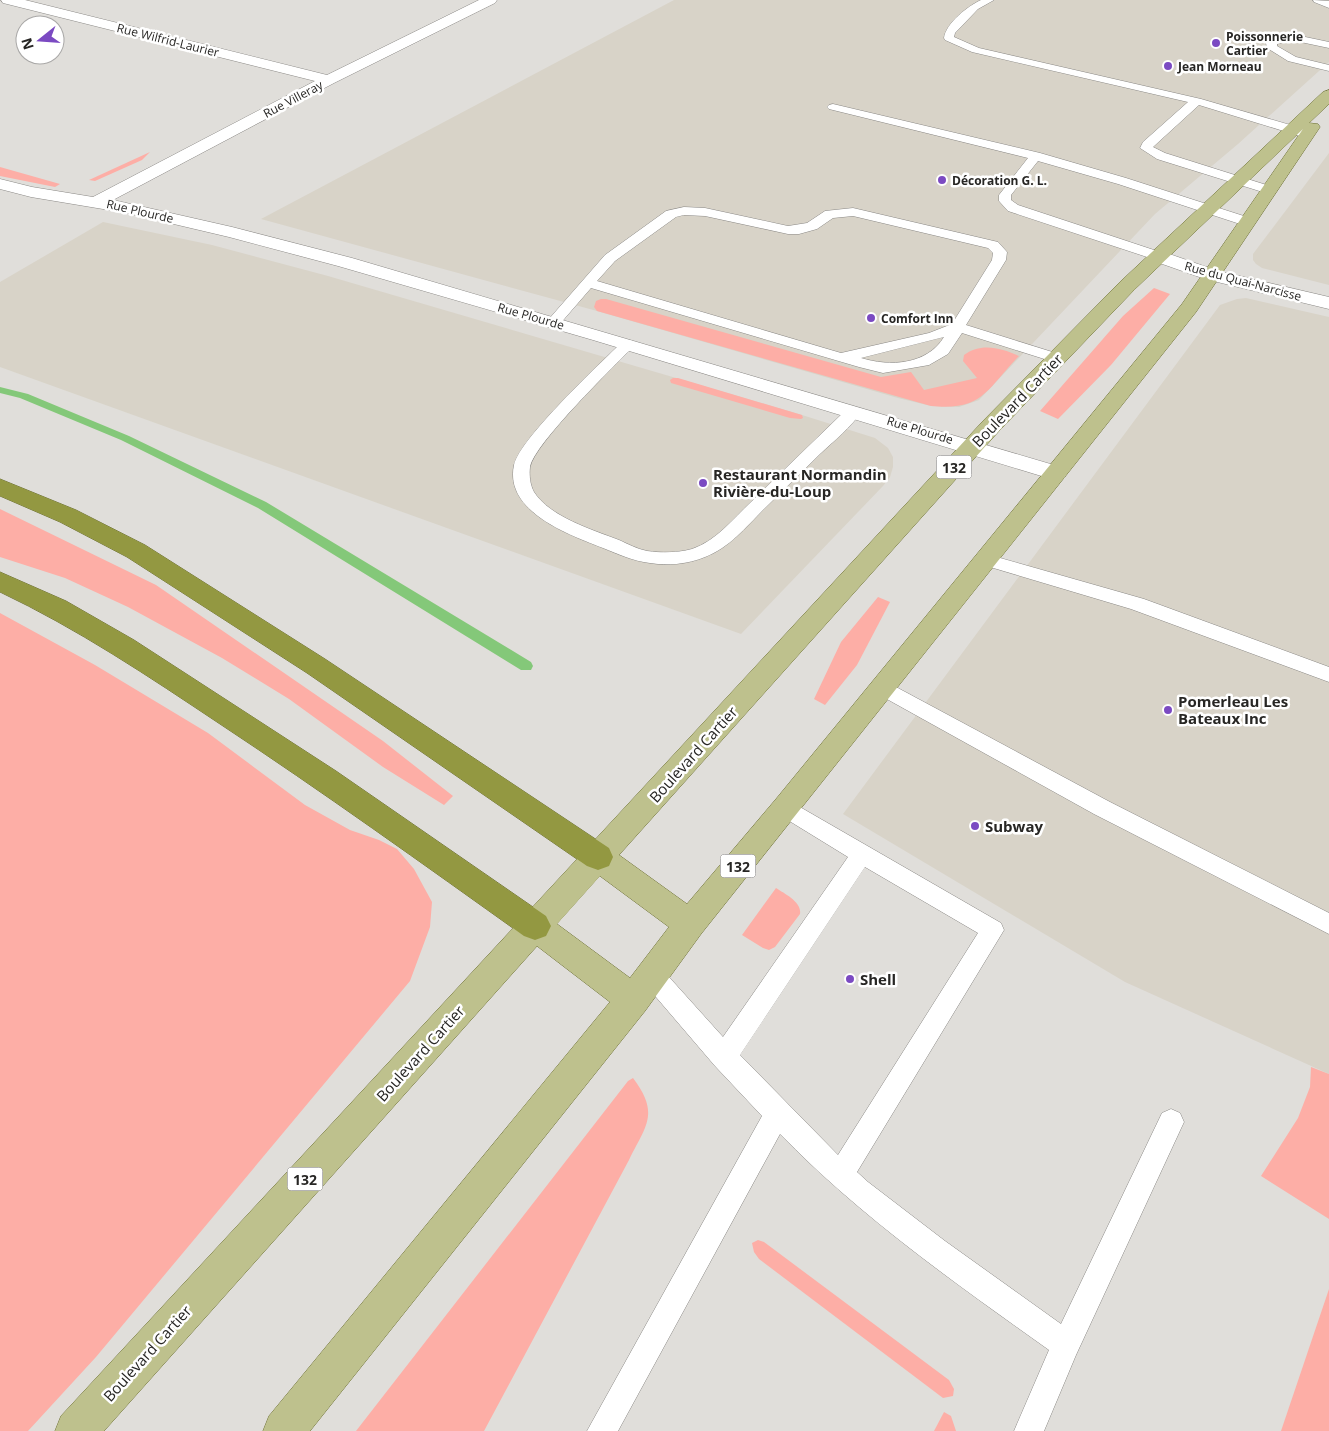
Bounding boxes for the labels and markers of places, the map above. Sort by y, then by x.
place label: Poissonnerie Cartier [1226,28,1303,59]
marker: Poissonnerie Cartier [1210,37,1222,49]
place label: Jean Morneau [1177,58,1262,75]
marker: Jean Morneau [1162,60,1174,72]
place label: Décoration G. L. [952,172,1047,189]
marker: Décoration G. L. [936,174,948,186]
place label: Comfort Inn [881,310,953,327]
marker: Comfort Inn [865,312,877,324]
place label: Restaurant Normandin Rivière-du-Loup [713,464,887,501]
marker: Restaurant Normandin Rivière-du-Loup [697,477,709,489]
place label: Pomerleau Les Bateaux Inc [1178,691,1288,728]
marker: Pomerleau Les Bateaux Inc [1162,704,1174,716]
place label: Subway [985,816,1044,836]
marker: Subway [969,820,981,832]
place label: Shell [860,969,896,989]
marker: Shell [844,973,856,985]

